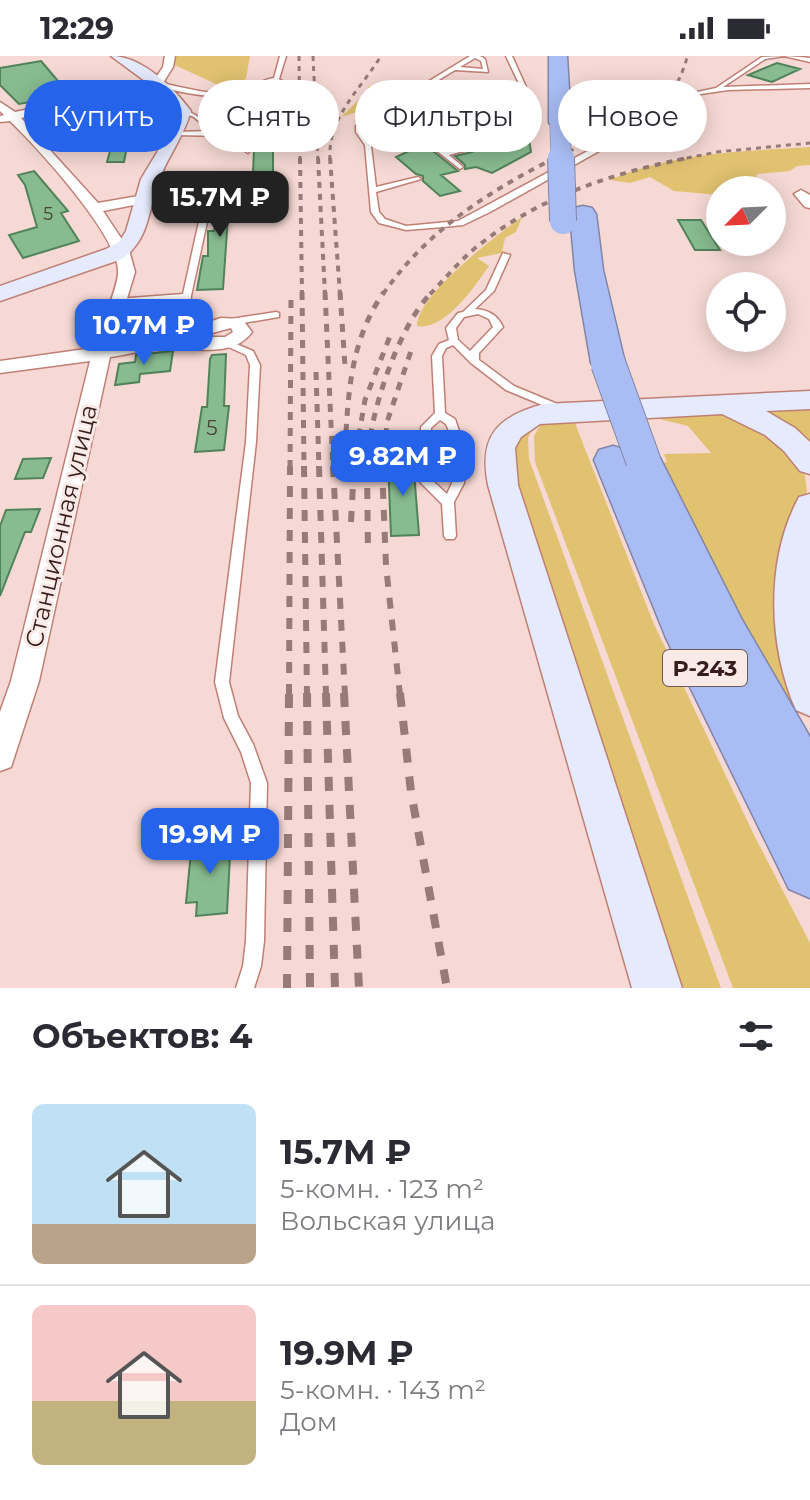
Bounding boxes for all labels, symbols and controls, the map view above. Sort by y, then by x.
text: 12:29 [40,10,114,47]
chip: Купить [24,80,182,152]
chip: Снять [198,80,339,152]
chip: Фильтры [355,80,542,152]
chip: Новое [558,80,707,152]
pin: 15.7M ₽ [146,171,294,239]
north arrow [706,176,786,256]
map controls [706,176,786,352]
text: 15.7M ₽ [170,181,270,213]
house number: 5 [43,203,53,225]
button: locate [706,272,786,352]
pin: 10.7M ₽ [70,299,218,367]
text: 10.7M ₽ [93,309,195,341]
street label: Станционная улица [19,402,103,650]
house number: 5 [206,416,218,440]
pin: 9.82M ₽ [329,430,477,498]
text: 9.82M ₽ [349,440,457,472]
road number: Р-243 [663,650,747,686]
pin: 19.9M ₽ [136,808,284,876]
text: 19.9M ₽ [159,818,261,850]
icon: filters [734,1014,778,1058]
text: Объектов: 4 [32,1015,252,1057]
text: 15.7M ₽ [280,1131,411,1173]
icon: home [96,1136,192,1232]
text: 5-комн. · 123 m² [280,1173,484,1205]
text: Вольская улица [280,1205,495,1237]
text: 19.9M ₽ [280,1332,414,1374]
icon: home [96,1337,192,1433]
text: 5-комн. · 143 m² [280,1374,486,1406]
text: Дом [280,1406,337,1438]

